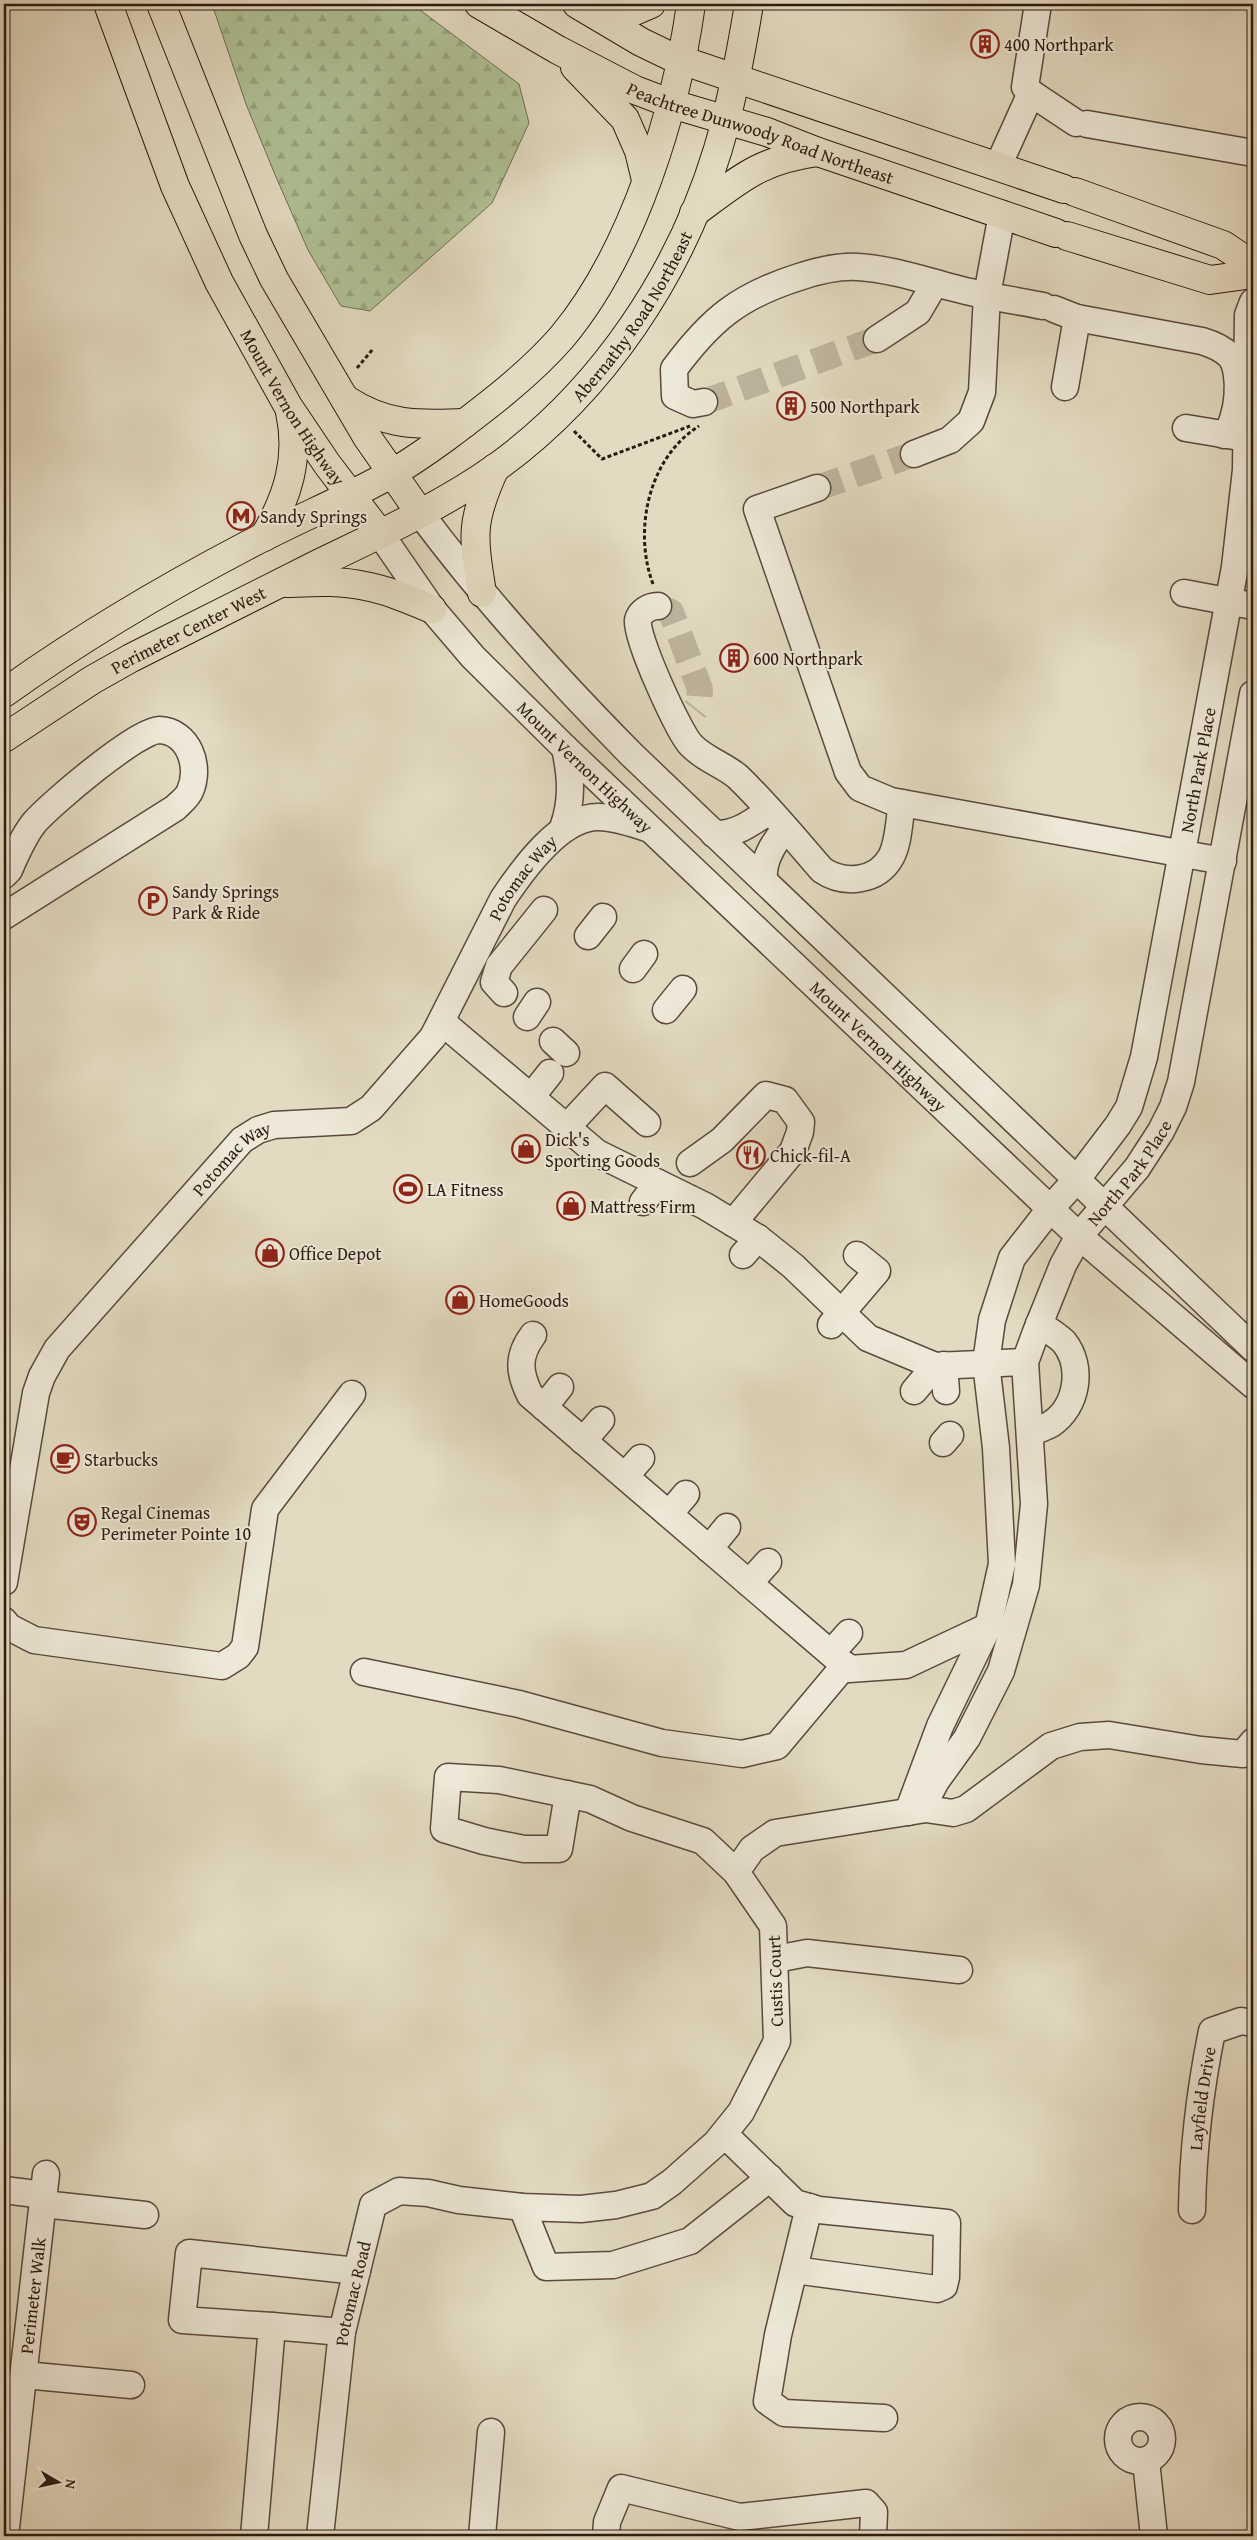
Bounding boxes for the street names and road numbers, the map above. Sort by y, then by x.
street label: Peachtree Dunwoody Road Northeast [622,75,898,191]
street label: Abernathy Road Northeast [565,226,699,407]
street label: Mount Vernon Highway [234,324,352,491]
street label: Perimeter Center West [105,578,271,680]
street label: Mount Vernon Highway [511,694,660,839]
street label: North Park Place [1172,705,1222,835]
street label: Potomac Way [481,828,563,925]
street label: Mount Vernon Highway [804,974,953,1118]
street label: Potomac Way [185,1113,274,1202]
street label: North Park Place [1080,1115,1178,1232]
street label: Custis Court [760,1934,790,2027]
street label: Layfield Drive [1181,2044,1222,2151]
street label: Perimeter Walk [12,2235,52,2355]
street label: Potomac Road [327,2238,377,2347]

